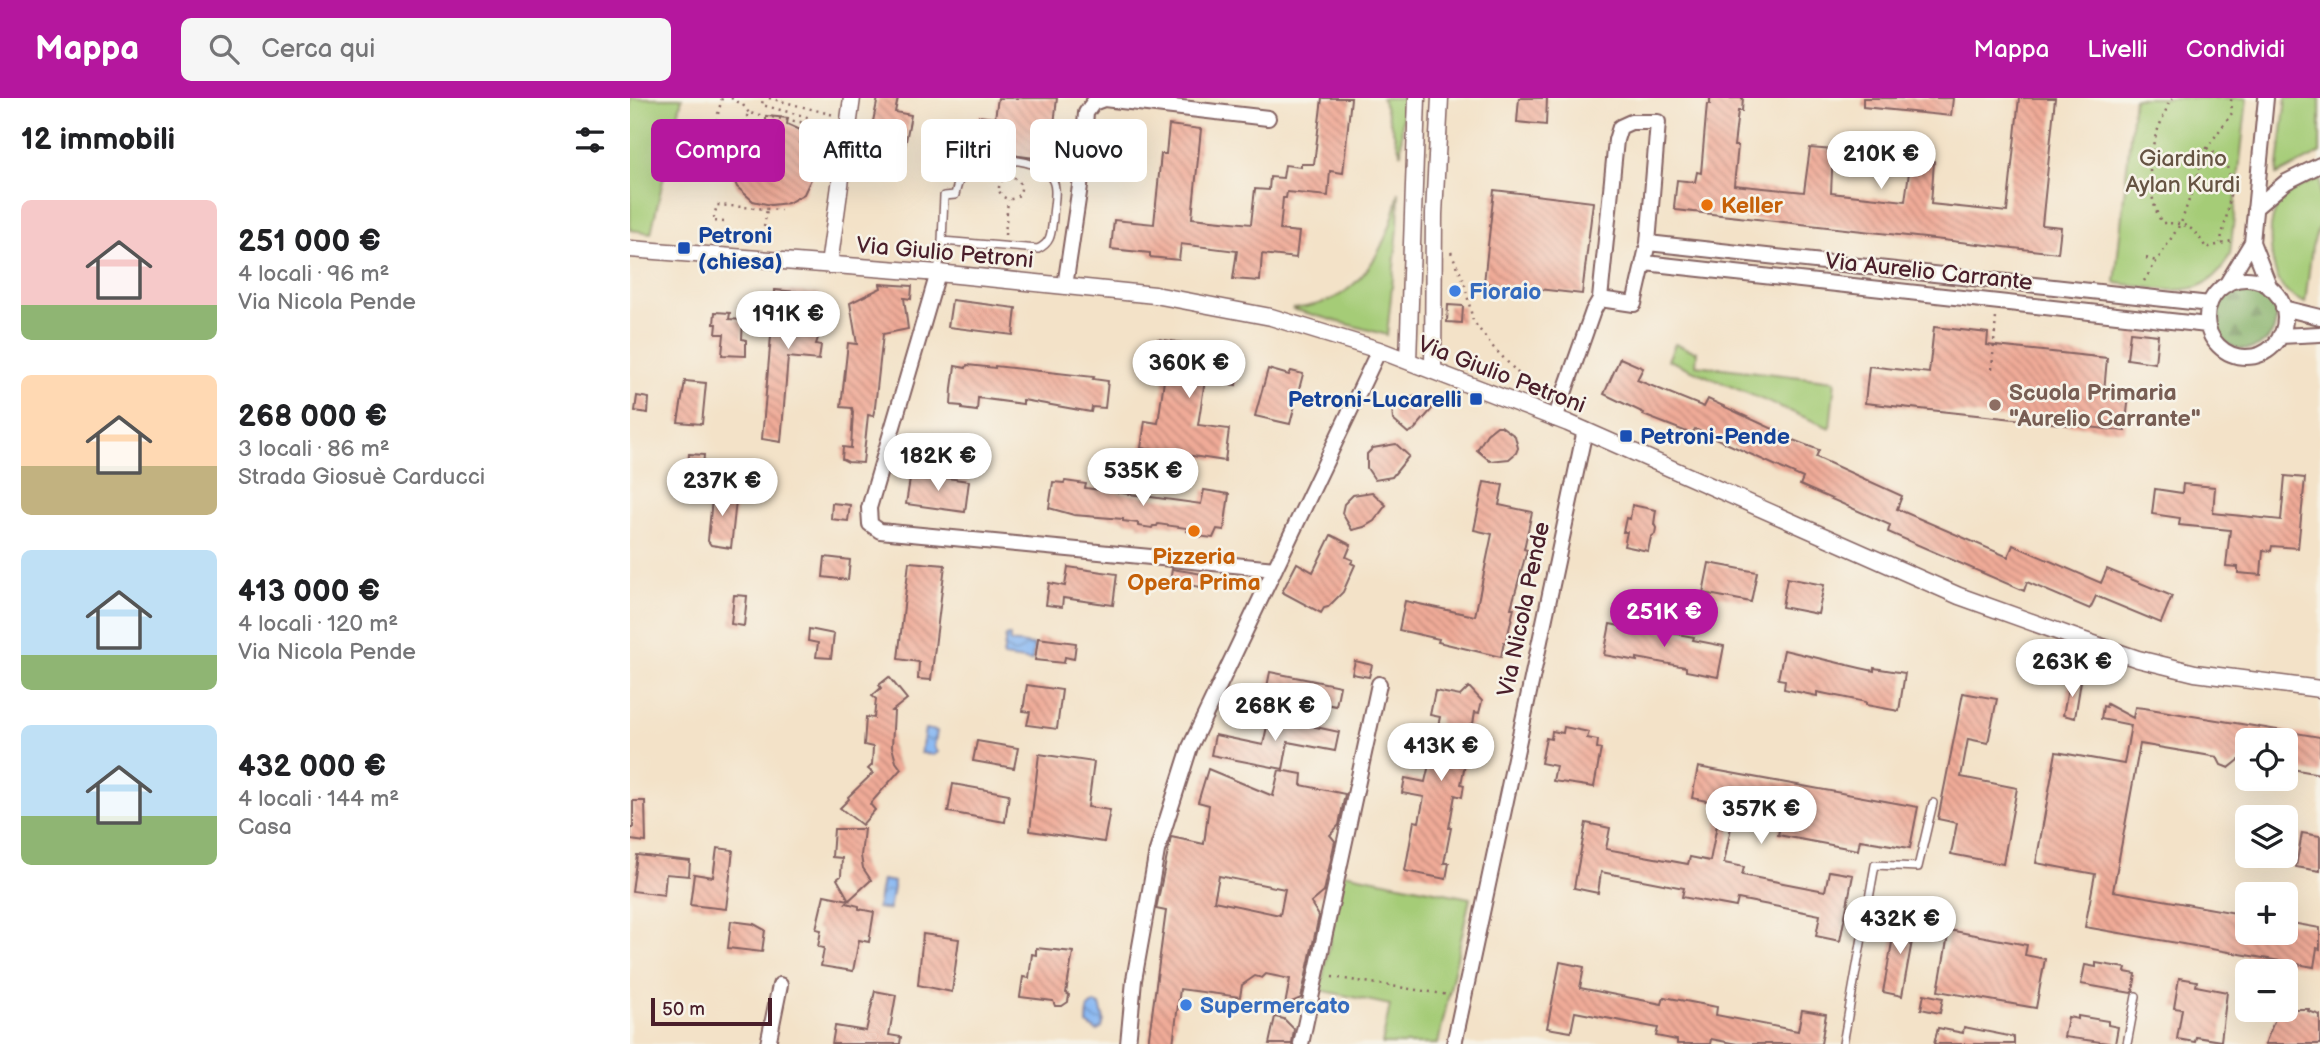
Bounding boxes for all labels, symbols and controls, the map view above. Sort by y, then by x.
search box [181,18,671,81]
text: Mappa [35,29,139,69]
icon: search [205,30,243,68]
text: Cerca qui [261,34,375,65]
text: Mappa [1974,35,2049,64]
text: Livelli [2087,35,2148,64]
text: Condividi [2186,35,2285,64]
chip: Compra [651,119,785,182]
chip: Affitta [799,119,907,182]
chip: Filtri [921,119,1016,182]
chip: Nuovo [1030,119,1147,182]
icon: filters [571,121,609,159]
text: 12 immobili [21,122,175,158]
pin: 210K € [1824,132,1938,191]
text: 210K € [1843,140,1919,168]
park label: Giardino Aylan Kurdi [2126,145,2240,199]
place label: Keller [1721,192,1784,220]
marker: Keller [1699,197,1715,213]
place label: Petroni (chiesa) [698,222,783,276]
text: 251 000 € [238,224,381,260]
icon: home [77,228,161,312]
street label: Via Giulio Petroni [855,231,1035,275]
marker: Petroni (chiesa) [676,240,692,256]
street label: Via Aurelio Carrante [1824,247,2034,297]
text: 4 locali · 96 m² [238,260,390,288]
place label: Fioraio [1469,278,1541,306]
marker: Fioraio [1447,283,1463,299]
text: Via Nicola Pende [238,288,416,316]
pin: 191K € [731,292,845,351]
text: 191K € [752,300,824,328]
street label: Via Giulio Petroni [1414,330,1590,420]
pin: 360K € [1132,341,1246,400]
text: 360K € [1149,349,1229,377]
place label: Scuola Primaria "Aurelio Carrante" [2009,379,2201,433]
place label: Petroni-Lucarelli [1288,386,1462,414]
marker: Petroni-Lucarelli [1468,391,1484,407]
marker: Scuola Primaria "Aurelio Carrante" [1987,397,2003,413]
text: 268 000 € [238,399,387,435]
icon: home [77,403,161,487]
place label: Petroni-Pende [1640,423,1790,451]
marker: Petroni-Pende [1618,428,1634,444]
pin: 182K € [881,434,995,493]
text: 3 locali · 86 m² [238,435,390,463]
text: 182K € [900,442,976,470]
pin: 535K € [1086,448,1200,508]
text: 535K € [1103,457,1183,485]
pin: 237K € [665,458,779,518]
text: Strada Giosuè Carducci [238,463,485,491]
text: 237K € [683,467,761,495]
street label: Via Nicola Pende [1492,519,1556,699]
marker: Pizzeria Opera Prima [1186,523,1202,539]
place label: Pizzeria Opera Prima [1127,543,1261,597]
text: 413 000 € [238,574,380,610]
icon: home [77,578,161,662]
pin: 251K € [1607,589,1721,649]
text: 251K € [1626,598,1702,626]
text: 4 locali · 120 m² [238,610,398,638]
text: Via Nicola Pende [238,638,416,666]
pin: 263K € [2015,640,2129,699]
text: 263K € [2032,648,2112,676]
pin: 268K € [1218,684,1332,743]
text: 268K € [1235,692,1315,720]
pin: 413K € [1384,724,1498,783]
map controls [2235,728,2298,1022]
button: locate [2235,728,2298,791]
text: 413K € [1403,732,1479,760]
text: 432 000 € [238,749,386,785]
icon: home [77,753,161,837]
text: 4 locali · 144 m² [238,785,399,813]
pin: 357K € [1704,786,1818,846]
text: 357K € [1722,795,1800,823]
button: layers [2235,805,2298,868]
text: Casa [238,813,292,841]
button: + [2235,882,2298,945]
pin: 432K € [1843,896,1957,956]
text: 432K € [1860,905,1940,933]
button: − [2235,959,2298,1022]
place label: Supermercato [1200,992,1350,1020]
scale bar [651,995,772,1027]
marker: Supermercato [1178,997,1194,1013]
text: 50 m [662,998,705,1021]

